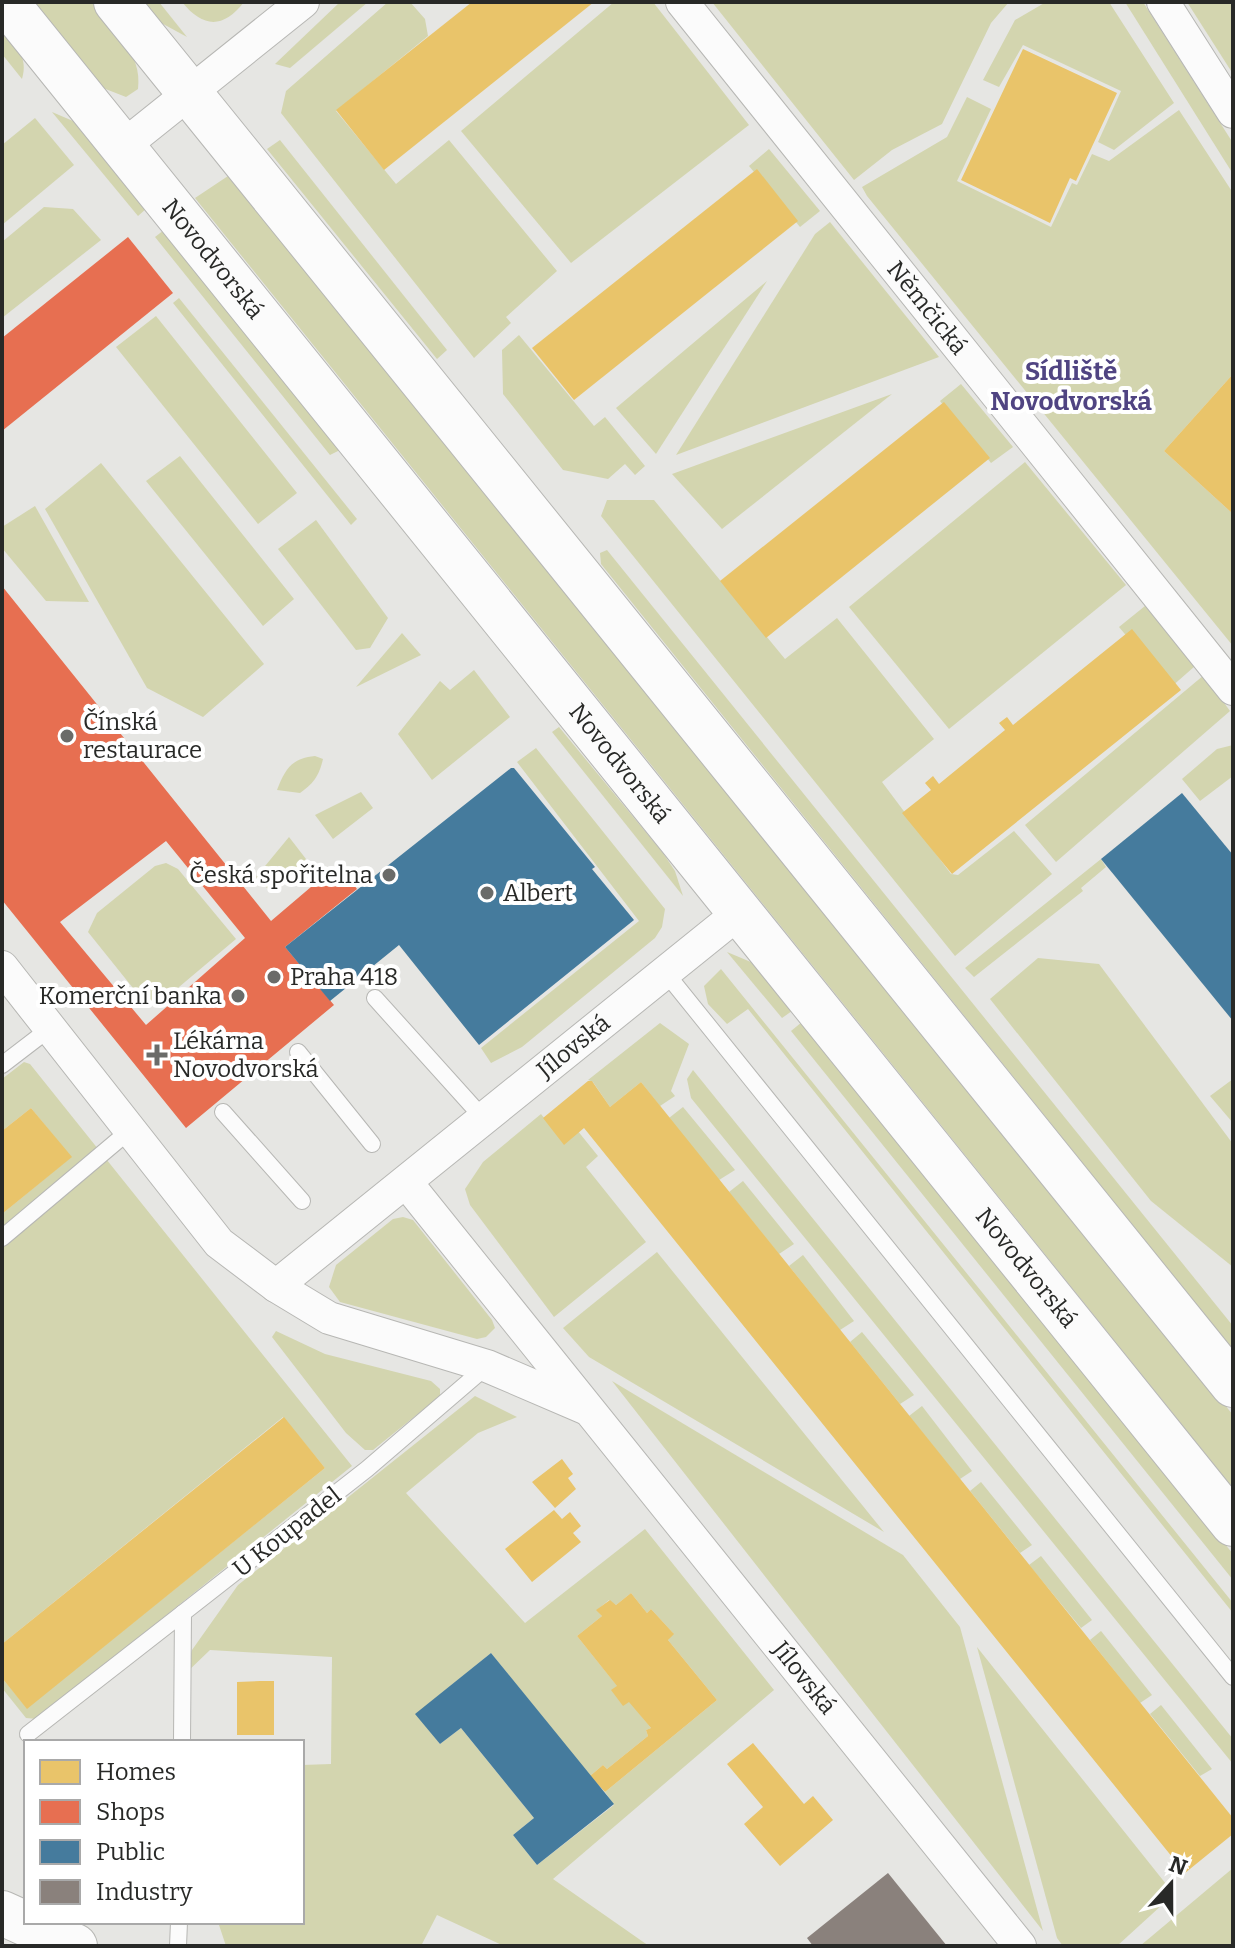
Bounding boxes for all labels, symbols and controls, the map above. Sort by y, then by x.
street label: Novodvorská [157,193,270,324]
street label: Němčická [881,255,973,360]
district label: Sídliště Novodvorská [990,356,1152,417]
street label: Novodvorská [563,698,676,829]
place label: Čínská restaurace [83,707,202,764]
marker: Čínská restaurace [58,727,76,745]
place label: Česká spořitelna [189,860,373,889]
marker: Česká spořitelna [380,866,398,884]
place label: Albert [503,879,573,907]
marker: Albert [478,884,496,902]
place label: Praha 418 [290,963,398,991]
marker: Praha 418 [265,968,283,986]
place label: Komerční banka [39,982,222,1010]
marker: Komerční banka [229,987,247,1005]
street label: Jílovská [531,1009,615,1085]
place label: Lékárna Novodvorská [173,1027,319,1083]
marker: Lékárna Novodvorská [148,1046,166,1064]
street label: Novodvorská [970,1202,1083,1333]
street label: U Koupadel [227,1481,347,1583]
street label: Jílovská [766,1635,842,1720]
legend [24,1740,304,1924]
text: Homes [96,1758,176,1786]
text: Shops [96,1798,165,1826]
text: Public [96,1838,165,1866]
north arrow [1131,1844,1211,1924]
text: N [1165,1850,1191,1881]
text: Industry [96,1878,193,1906]

